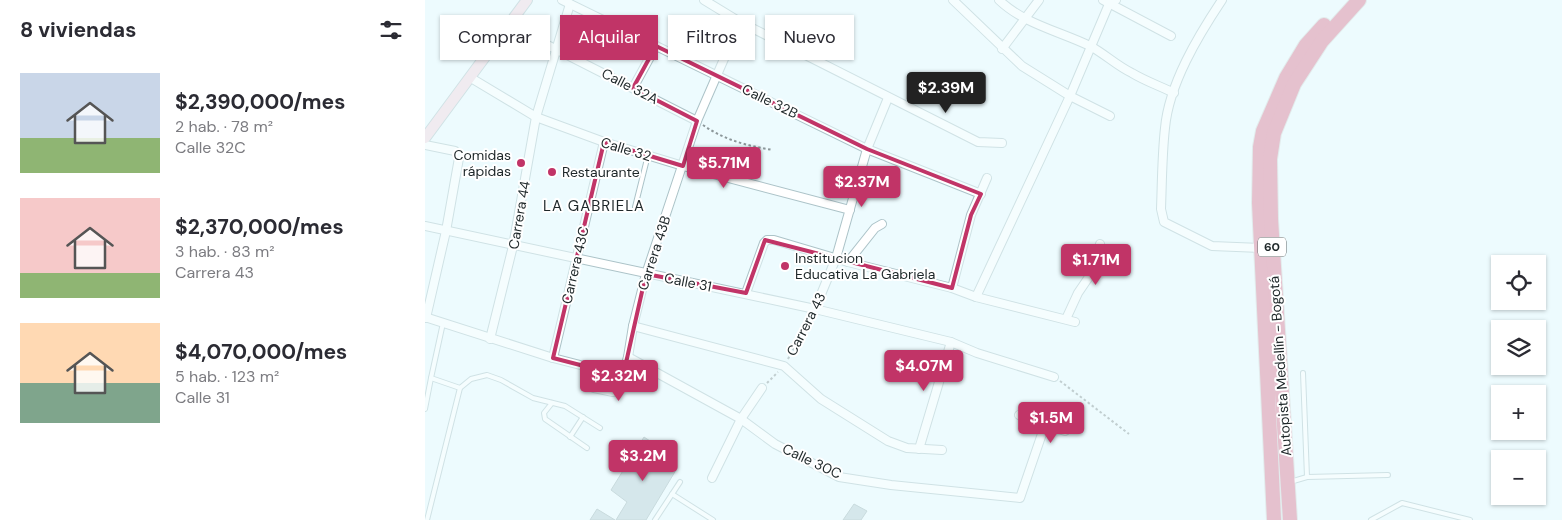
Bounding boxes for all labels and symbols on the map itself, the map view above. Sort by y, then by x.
street label: Calle 32A [599,64,661,108]
pin: $2.39M [905,72,987,114]
street label: Calle 32B [739,80,801,122]
street label: Calle 32 [599,133,653,165]
place label: Comidas rápidas [453,146,511,180]
pin: $5.71M [683,146,765,189]
marker: Comidas rápidas [515,157,527,169]
place label: Restaurante [562,163,640,181]
marker: Restaurante [546,166,558,178]
pin: $2.37M [821,166,903,208]
street label: Carrera 44 [504,179,534,251]
district label: LA GABRIELA [543,196,645,216]
street label: Carrera 43B [633,213,675,293]
street label: Carrera 43C [557,224,593,306]
road number: 60 [1258,238,1286,256]
pin: $1.71M [1055,244,1137,286]
place label: Institucion Educativa La Gabriela [795,249,935,283]
marker: Institucion Educativa La Gabriela [779,260,791,272]
street label: Calle 31 [663,269,713,295]
street label: Autopista Medellín - Bogotá [1265,275,1295,457]
street label: Carrera 43 [782,289,830,359]
pin: $4.07M [883,350,965,392]
pin: $2.32M [578,360,660,402]
pin: $1.5M [1016,402,1086,444]
street label: Calle 30C [779,439,845,483]
pin: $3.2M [608,440,678,482]

